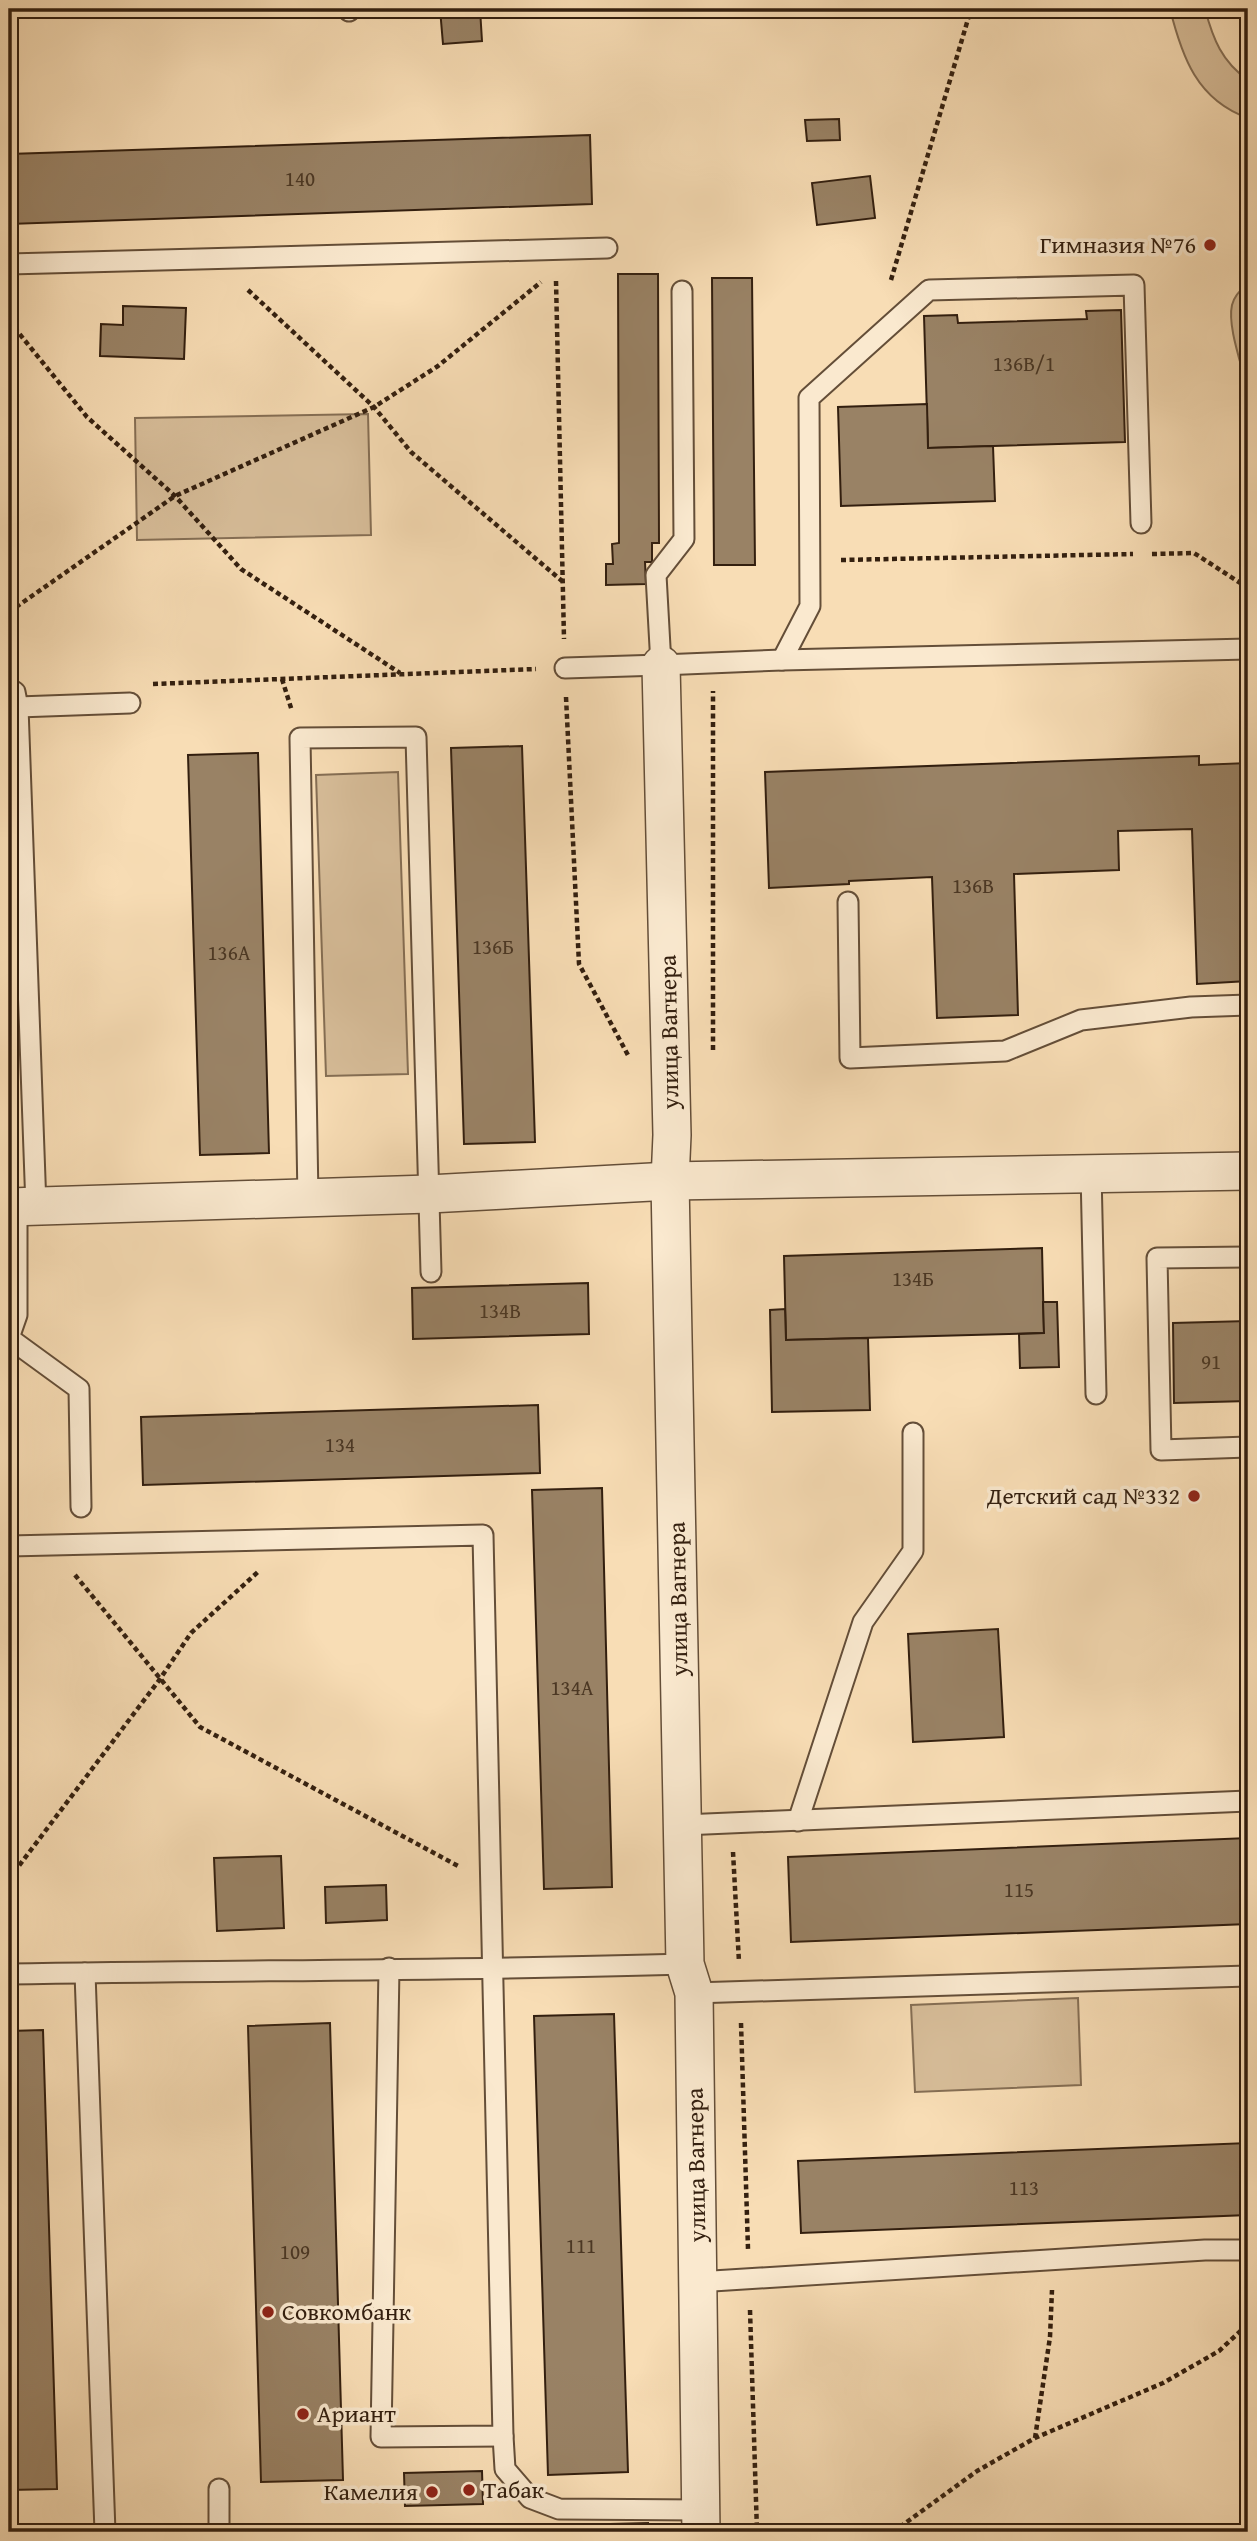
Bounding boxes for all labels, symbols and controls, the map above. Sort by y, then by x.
house number: 140 [285,163,315,194]
place label: Гимназия №76 [1040,227,1196,262]
marker: Гимназия №76 [1202,237,1218,253]
house number: 136В/1 [993,348,1055,379]
house number: 136В [952,870,994,901]
house number: 136Б [472,931,514,962]
house number: 136А [207,937,251,968]
street label: улица Вагнера [650,954,687,1111]
house number: 134Б [892,1263,934,1294]
house number: 134В [479,1295,521,1326]
house number: 91 [1201,1346,1221,1377]
house number: 134 [325,1429,355,1460]
place label: Детский cад №332 [986,1478,1180,1513]
marker: Детский cад №332 [1186,1488,1202,1504]
street label: улица Вагнера [659,1521,696,1678]
house number: 134А [550,1672,594,1703]
house number: 115 [1004,1874,1034,1905]
street label: улица Вагнера [677,2087,714,2244]
house number: 113 [1009,2172,1039,2203]
house number: 111 [566,2230,596,2261]
house number: 109 [280,2236,310,2267]
place label: Совкомбанк [282,2294,412,2329]
marker: Совкомбанк [260,2304,276,2320]
place label: Ариант [317,2396,396,2431]
marker: Ариант [295,2406,311,2422]
place label: Табак [483,2472,545,2507]
place label: Камелия [324,2474,418,2509]
marker: Табак [461,2482,477,2498]
marker: Камелия [424,2484,440,2500]

